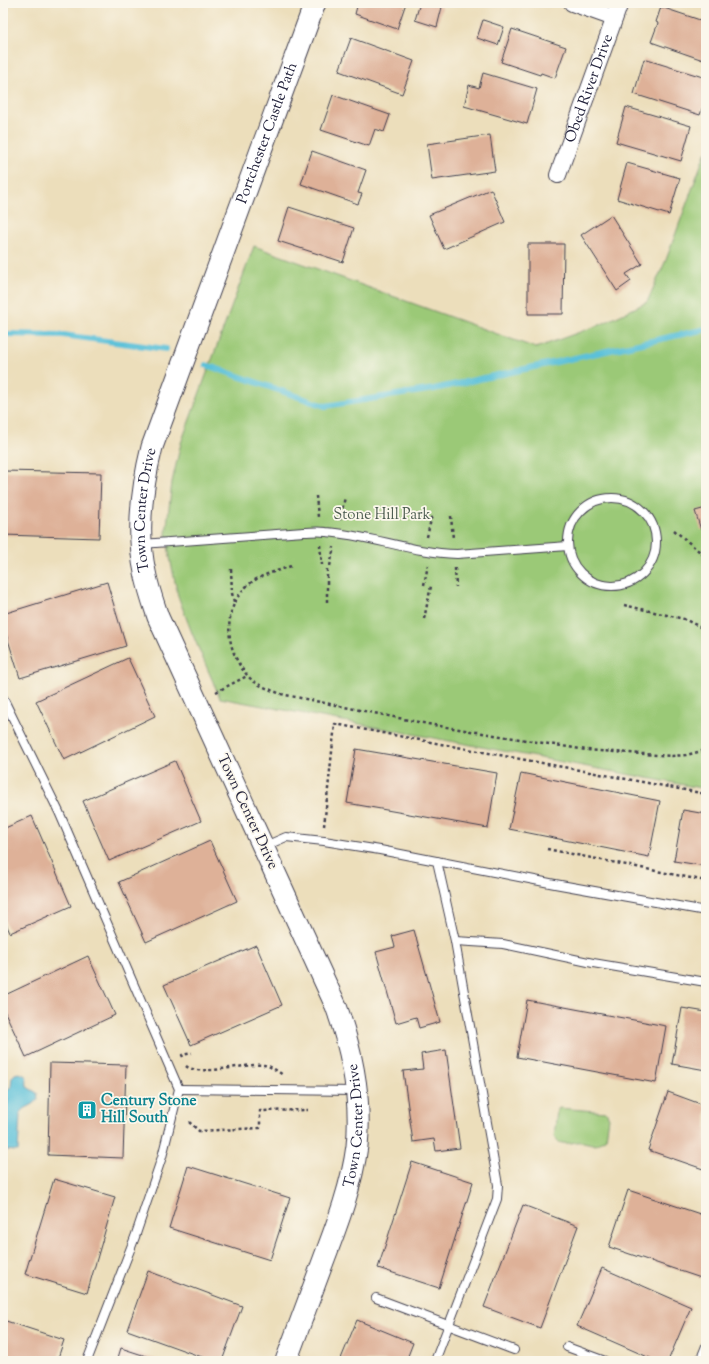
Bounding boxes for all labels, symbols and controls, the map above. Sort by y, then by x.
street label: Obed River Drive [560,31,618,146]
street label: Portchester Castle Path [232,59,303,207]
street label: Town Center Drive [130,446,162,574]
park label: Stone Hill Park [333,505,431,526]
street label: Town Center Drive [211,751,283,873]
street label: Town Center Drive [338,1062,369,1190]
place label: Century Stone Hill South [101,1091,196,1129]
building icon: Century Stone Hill South [76,1099,98,1121]

